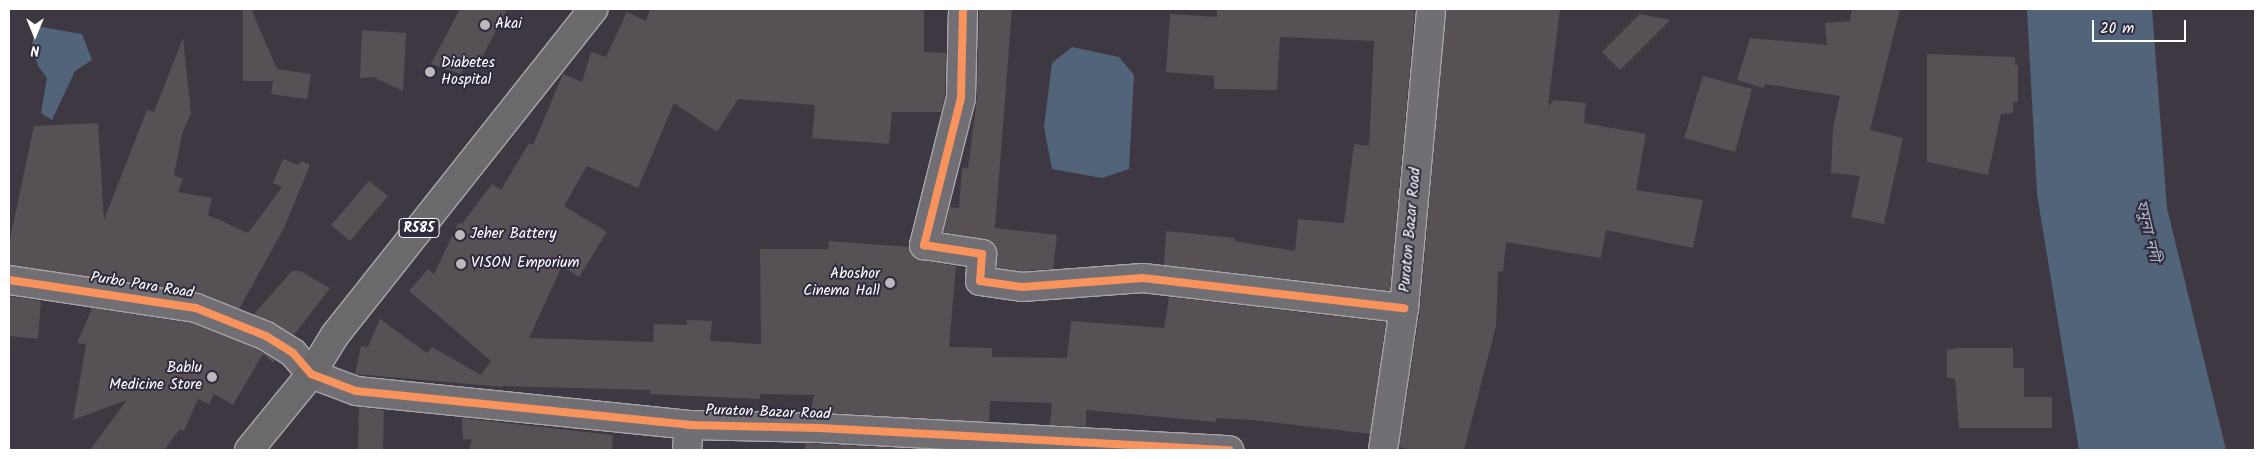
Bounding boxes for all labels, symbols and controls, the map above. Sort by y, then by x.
north arrow [10,10,60,60]
scale bar [2094,10,2188,42]
place label: Akai [495,16,522,34]
text: 20 m [2100,17,2134,41]
marker: Akai [479,19,491,31]
text: N [31,39,39,61]
place label: Diabetes Hospital [441,54,495,89]
marker: Diabetes Hospital [423,65,437,79]
street label: Puraton Bazar Road [1397,167,1425,293]
water label: যমুনা নদী [2131,198,2163,264]
road number: R585 [398,217,440,240]
place label: Jeher Battery [470,226,556,244]
marker: Jeher Battery [454,229,466,241]
place label: VISON Emporium [471,255,579,273]
marker: VISON Emporium [455,258,467,270]
place label: Aboshor Cinema Hall [803,265,880,300]
street label: Purbo Para Road [89,269,195,303]
marker: Aboshor Cinema Hall [884,277,896,289]
place label: Bablu Medicine Store [109,359,202,394]
marker: Bablu Medicine Store [206,371,218,383]
street label: Puraton Bazar Road [705,402,831,424]

